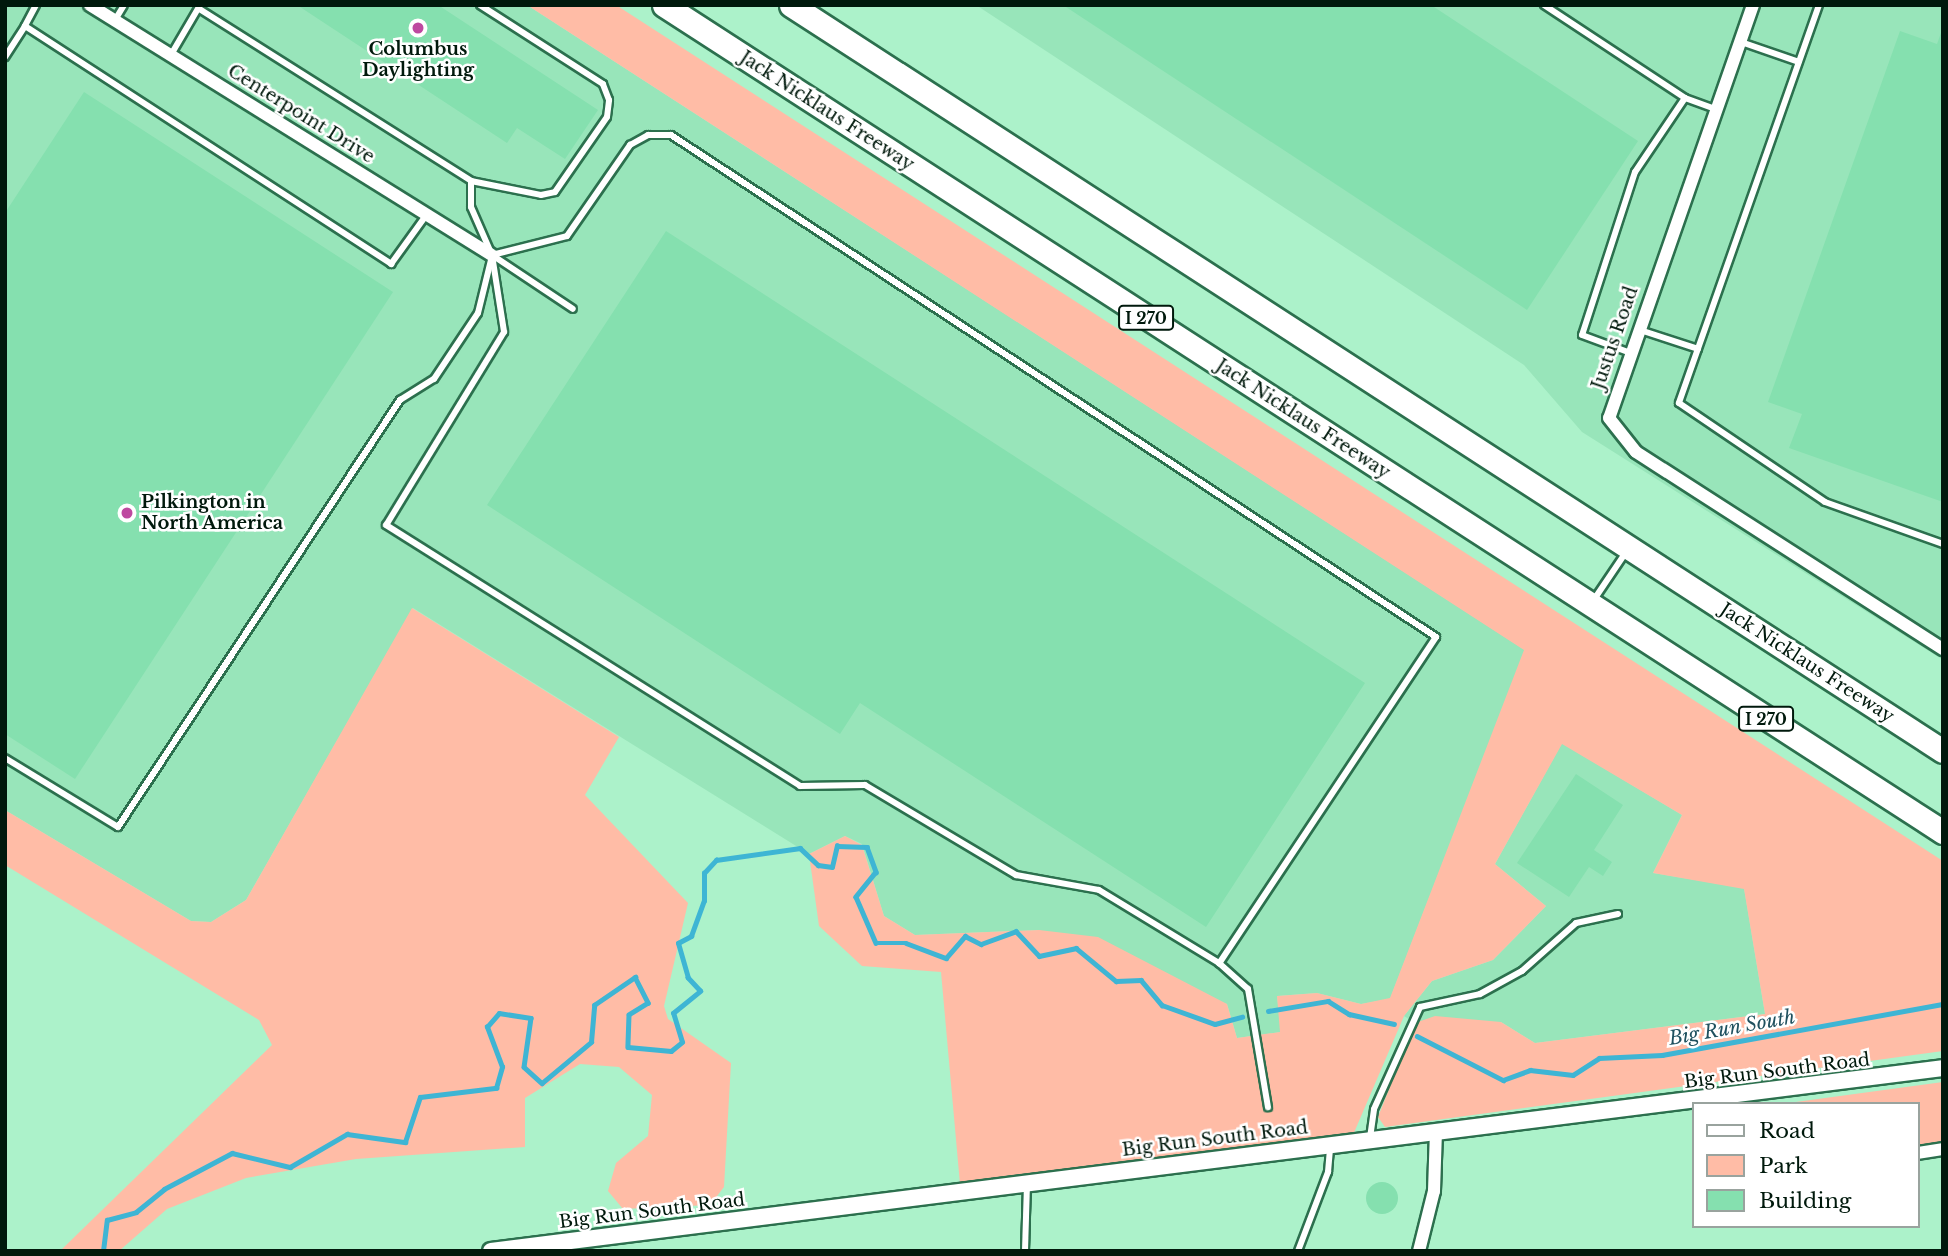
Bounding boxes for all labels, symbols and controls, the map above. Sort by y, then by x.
marker: Columbus Daylighting [410,20,426,36]
place label: Columbus Daylighting [362,39,474,82]
street label: Jack Nicklaus Freeway [736,47,918,175]
street label: Centerpoint Drive [224,60,378,168]
street label: Justus Road [1587,284,1643,392]
road number: I 270 [1118,306,1174,330]
street label: Jack Nicklaus Freeway [1212,355,1394,483]
place label: Pilkington in North America [141,492,284,534]
marker: Pilkington in North America [119,505,135,521]
street label: Jack Nicklaus Freeway [1716,599,1898,727]
road number: I 270 [1738,706,1794,732]
water label: Big Run South [1667,1006,1797,1050]
street label: Big Run South Road [1683,1049,1871,1093]
legend [1692,1102,1920,1228]
street label: Big Run South Road [1121,1117,1309,1161]
text: Road [1759,1118,1815,1144]
text: Park [1759,1153,1808,1179]
text: Building [1759,1188,1851,1214]
street label: Big Run South Road [558,1189,746,1233]

